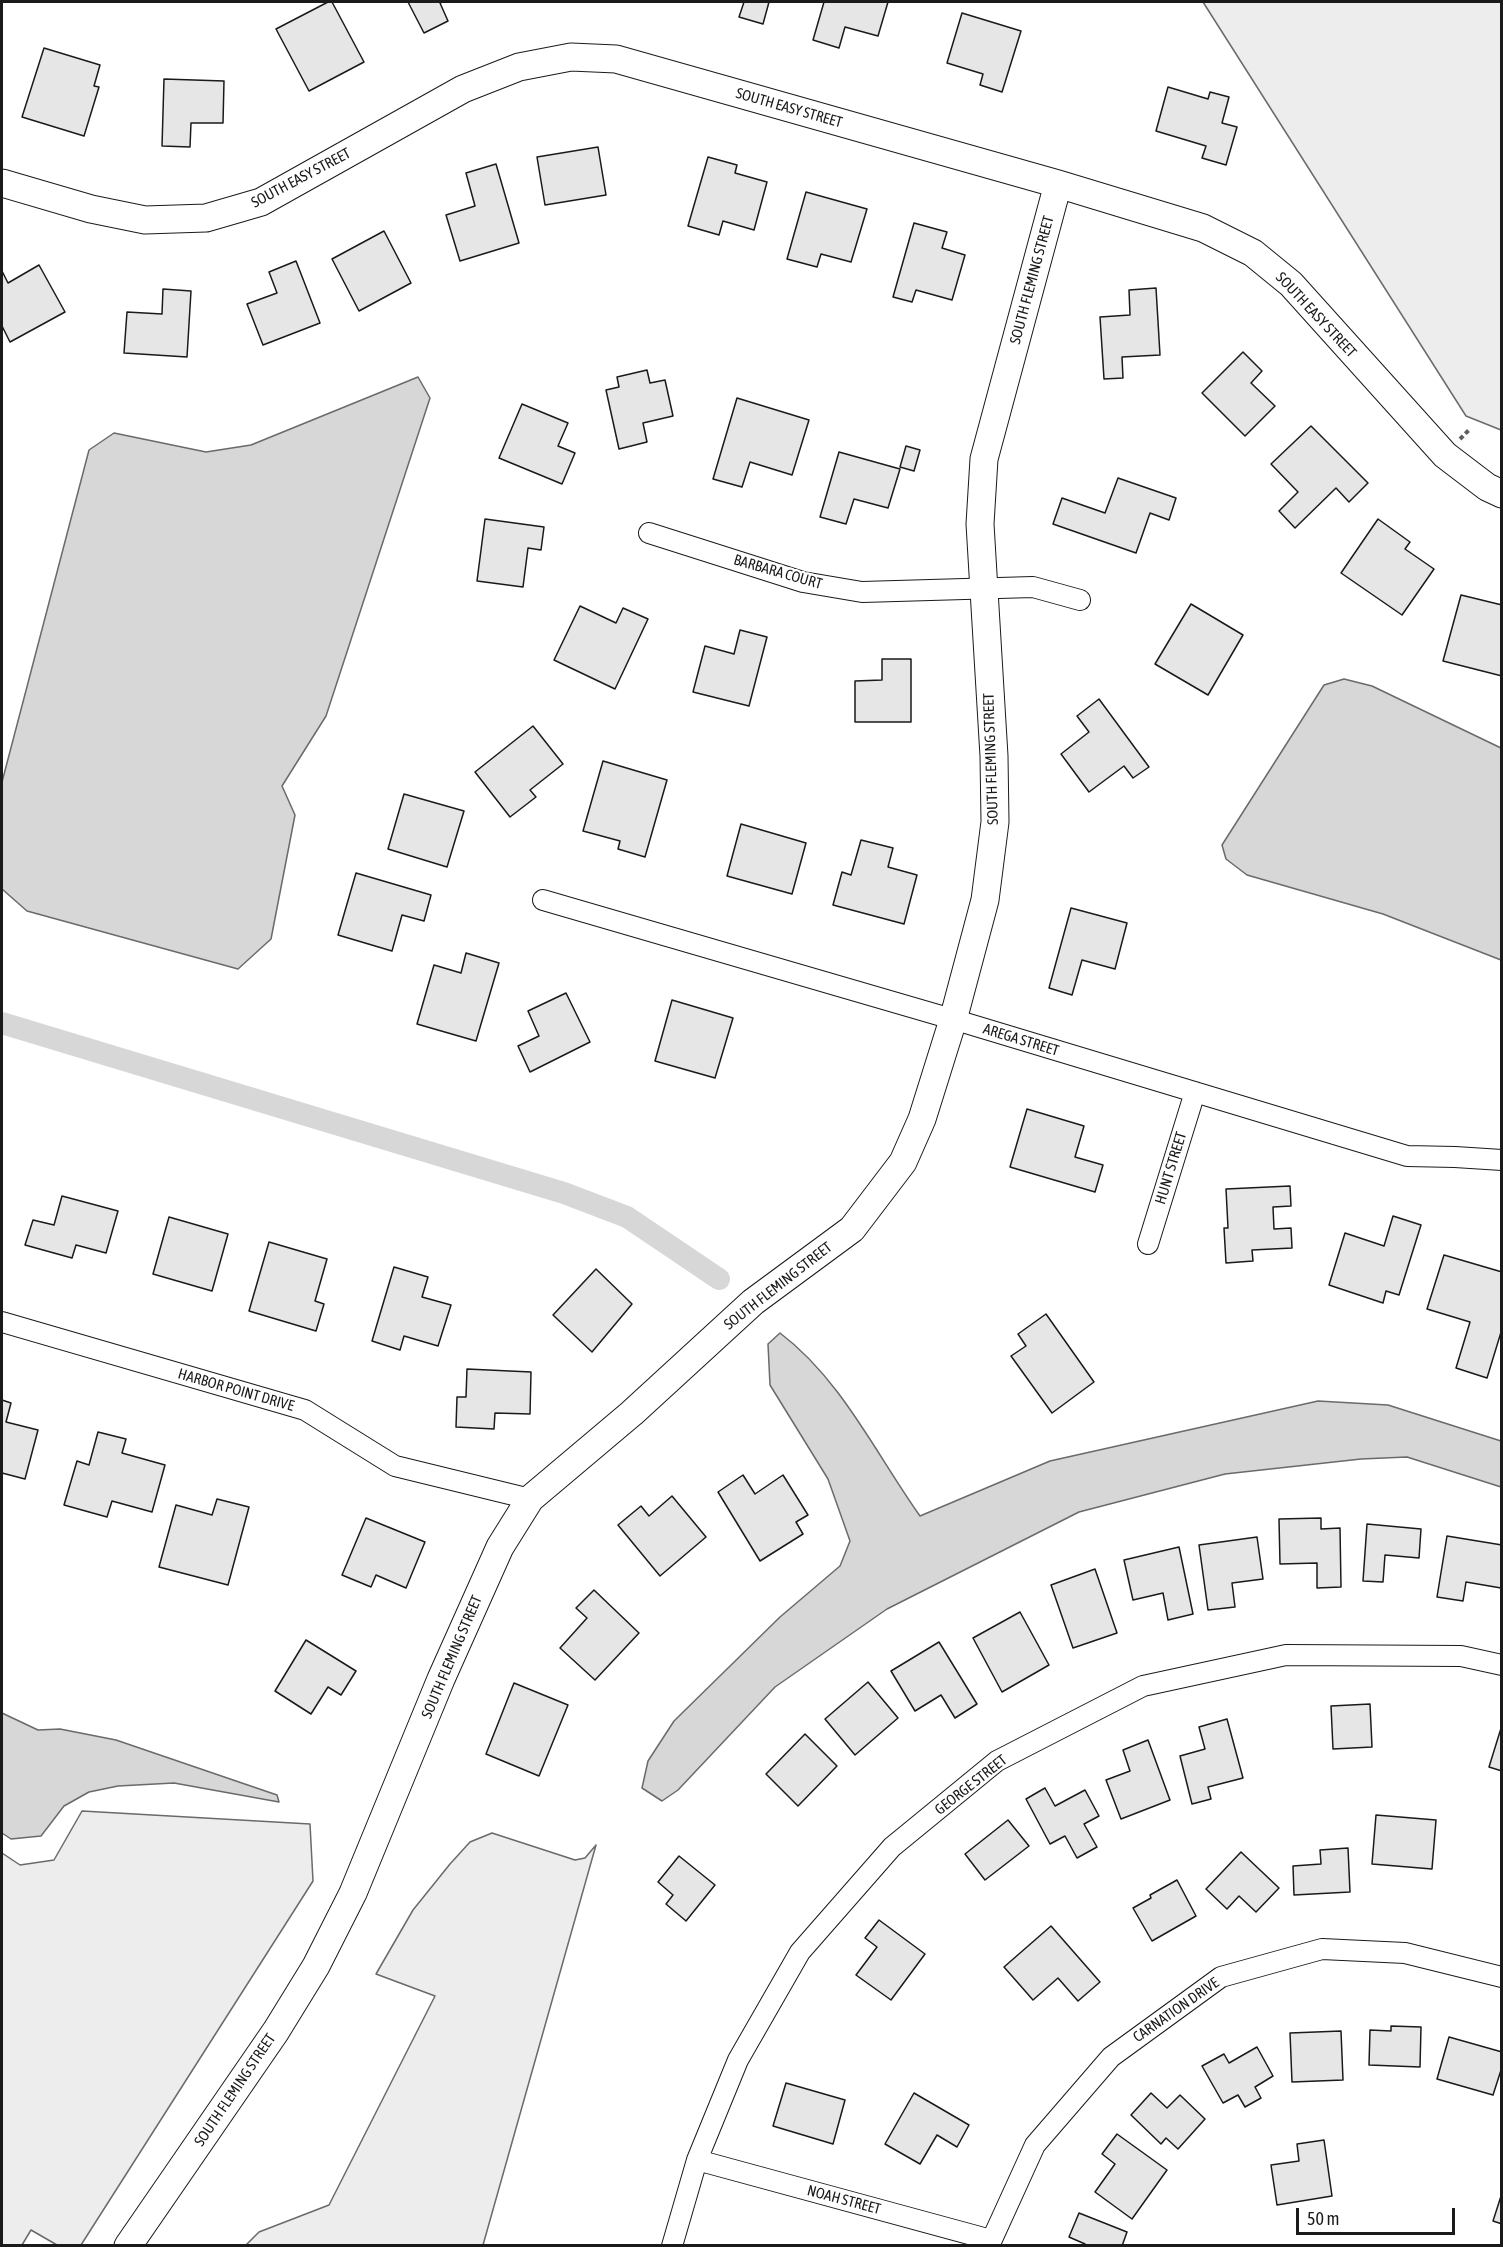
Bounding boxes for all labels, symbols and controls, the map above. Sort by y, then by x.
street label: SOUTH EASY STREET [734,84,844,132]
street label: SOUTH EASY STREET [248,144,354,212]
street label: SOUTH FLEMING STREET [1006,214,1058,346]
street label: SOUTH EASY STREET [1272,269,1360,361]
street label: BARBARA COURT [732,551,824,593]
street label: SOUTH FLEMING STREET [980,693,1002,825]
street label: AREGA STREET [981,1020,1061,1060]
street label: HUNT STREET [1151,1130,1191,1206]
street label: SOUTH FLEMING STREET [720,1238,836,1334]
street label: HARBOR POINT DRIVE [176,1365,296,1415]
street label: SOUTH FLEMING STREET [418,1593,486,1721]
street label: GEORGE STREET [931,1751,1011,1819]
street label: CARNATION DRIVE [1130,1974,1222,2046]
street label: SOUTH FLEMING STREET [191,2030,279,2150]
street label: NOAH STREET [805,2182,883,2218]
scale bar [1299,2196,1458,2234]
text: 50 m [1307,2208,1339,2229]

